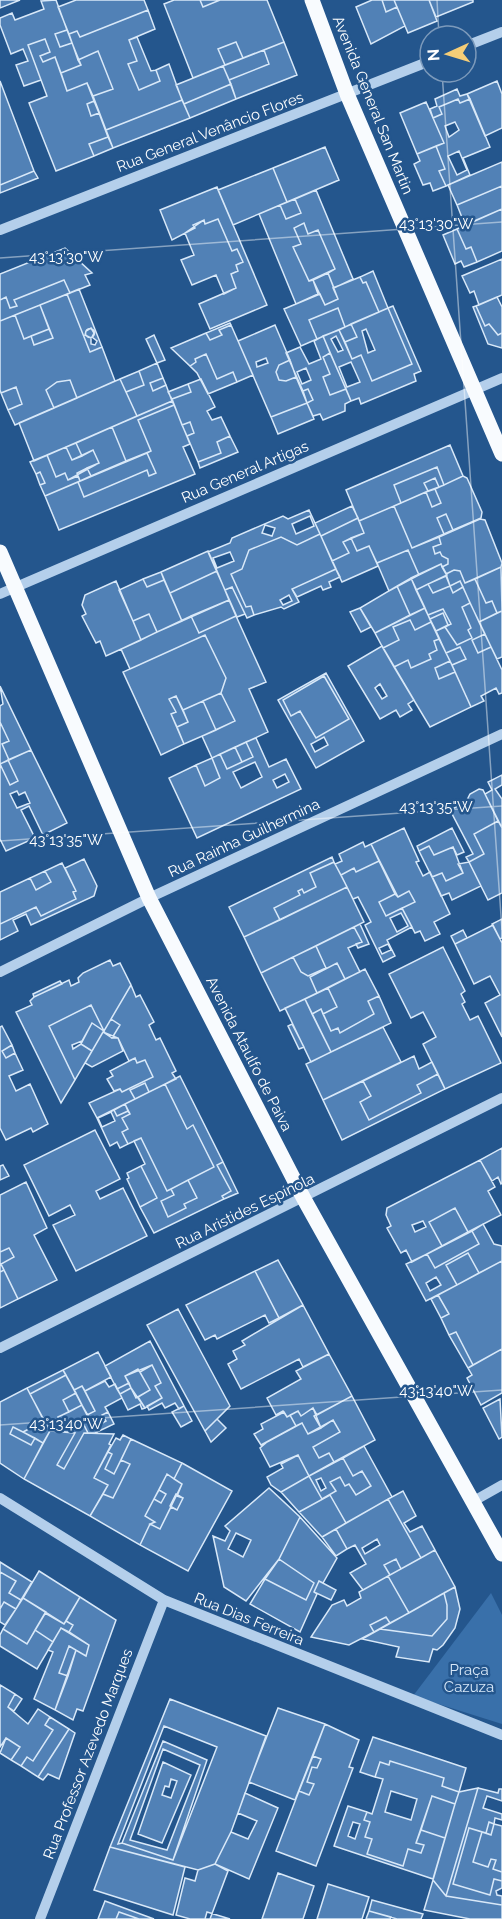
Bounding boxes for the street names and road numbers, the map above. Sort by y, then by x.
street label: Avenida General San Martin [329,13,417,197]
street label: Rua General Venâncio Flores [114,88,306,176]
street label: Rua General Artigas [179,437,311,507]
street label: Rua Rainha Guilhermina [165,795,323,881]
street label: Avenida Ataulfo de Paiva [202,974,296,1134]
street label: Rua Aristides Espínola [173,1170,317,1252]
street label: Rua Dias Ferreira [191,1589,307,1649]
street label: Rua Professor Azevedo Marques [39,1646,137,1862]

